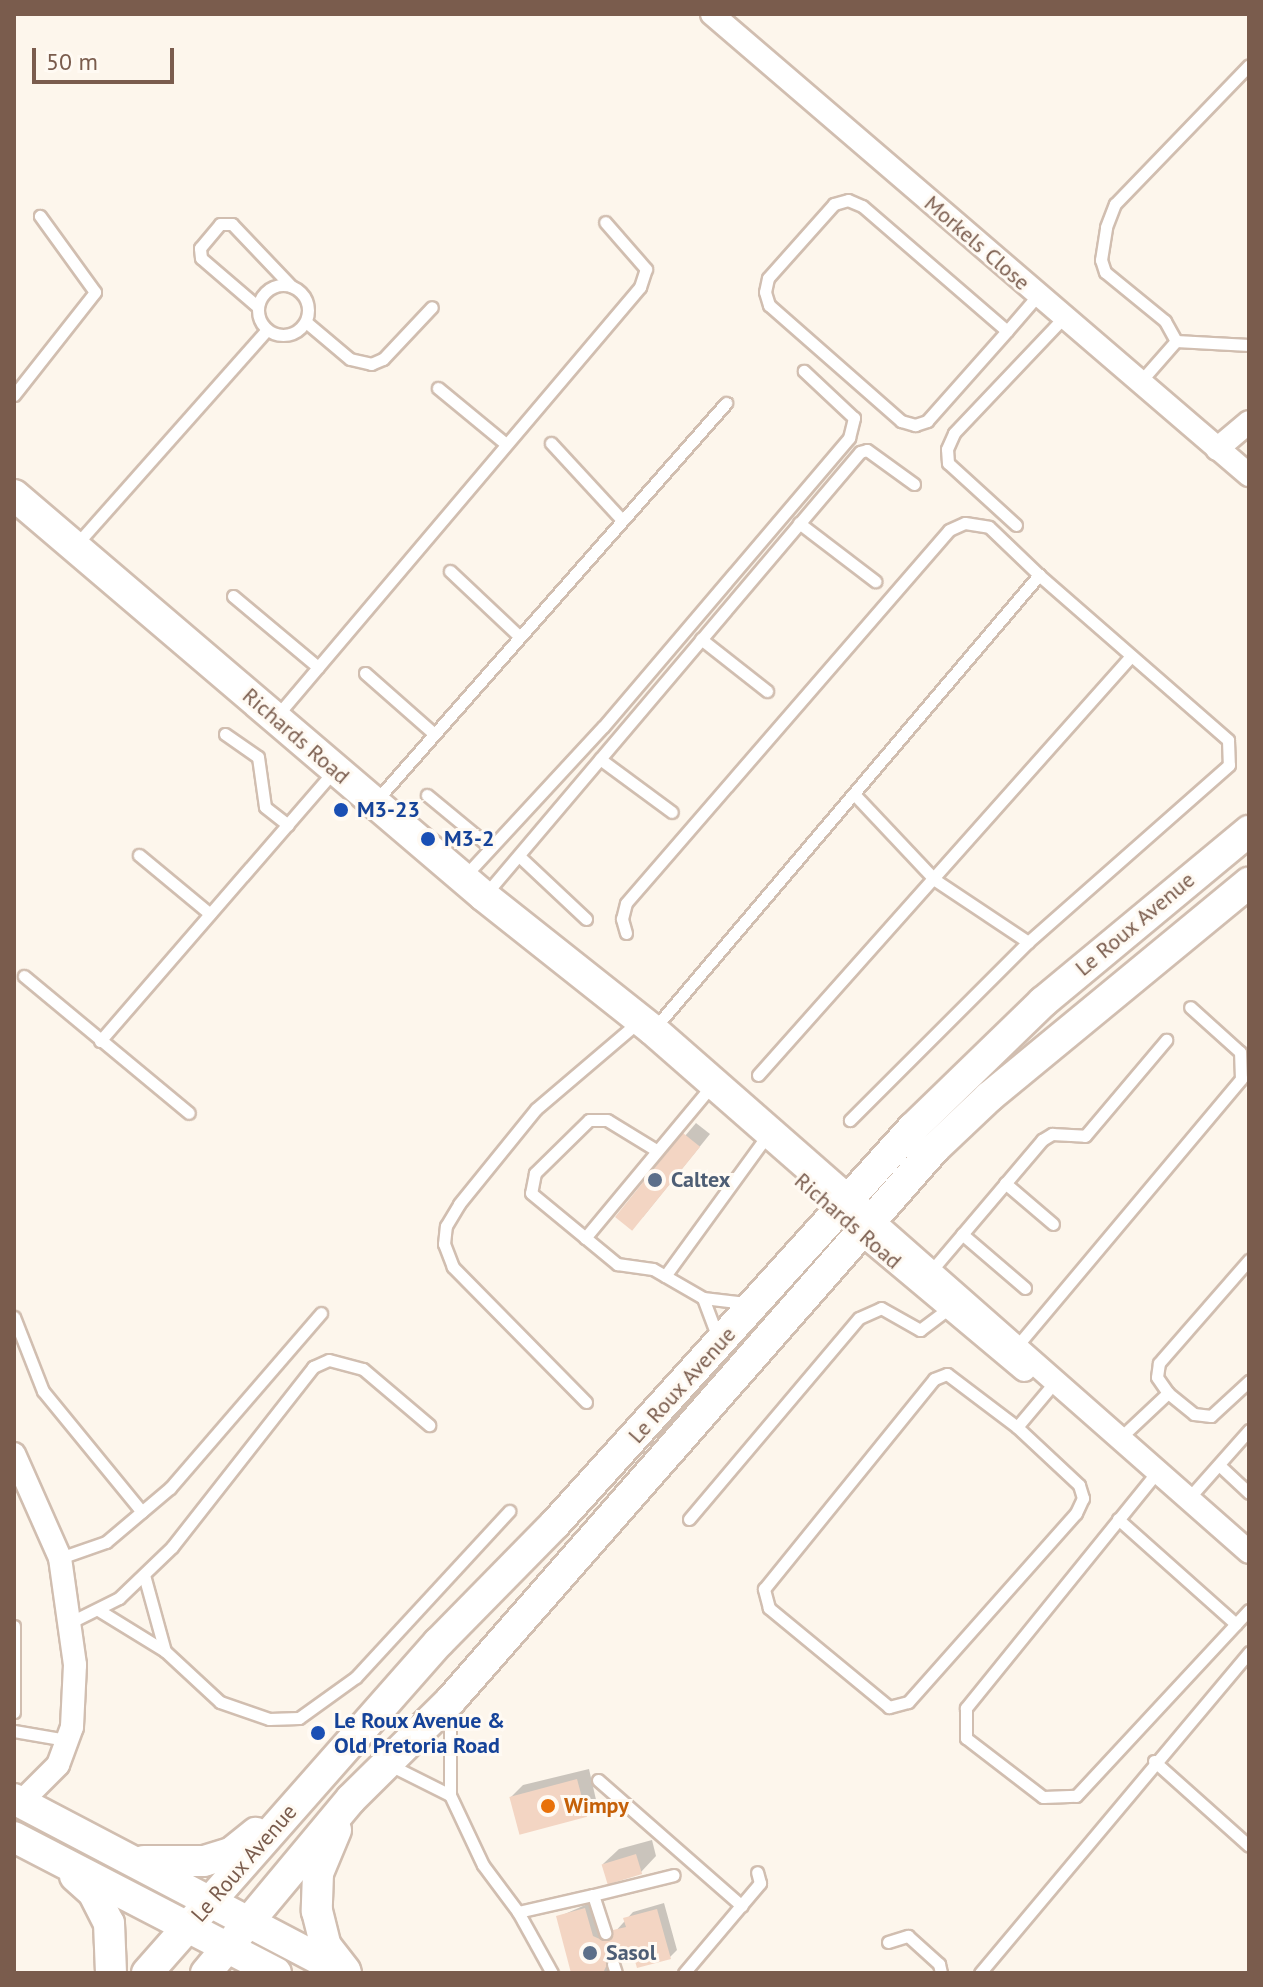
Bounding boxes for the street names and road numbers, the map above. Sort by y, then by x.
street label: Morkels Close [919,190,1035,296]
street label: Richards Road [237,682,355,790]
street label: Le Roux Avenue [1070,866,1200,982]
street label: Richards Road [789,1167,907,1275]
street label: Le Roux Avenue [622,1321,742,1449]
street label: Le Roux Avenue [185,1798,303,1928]

